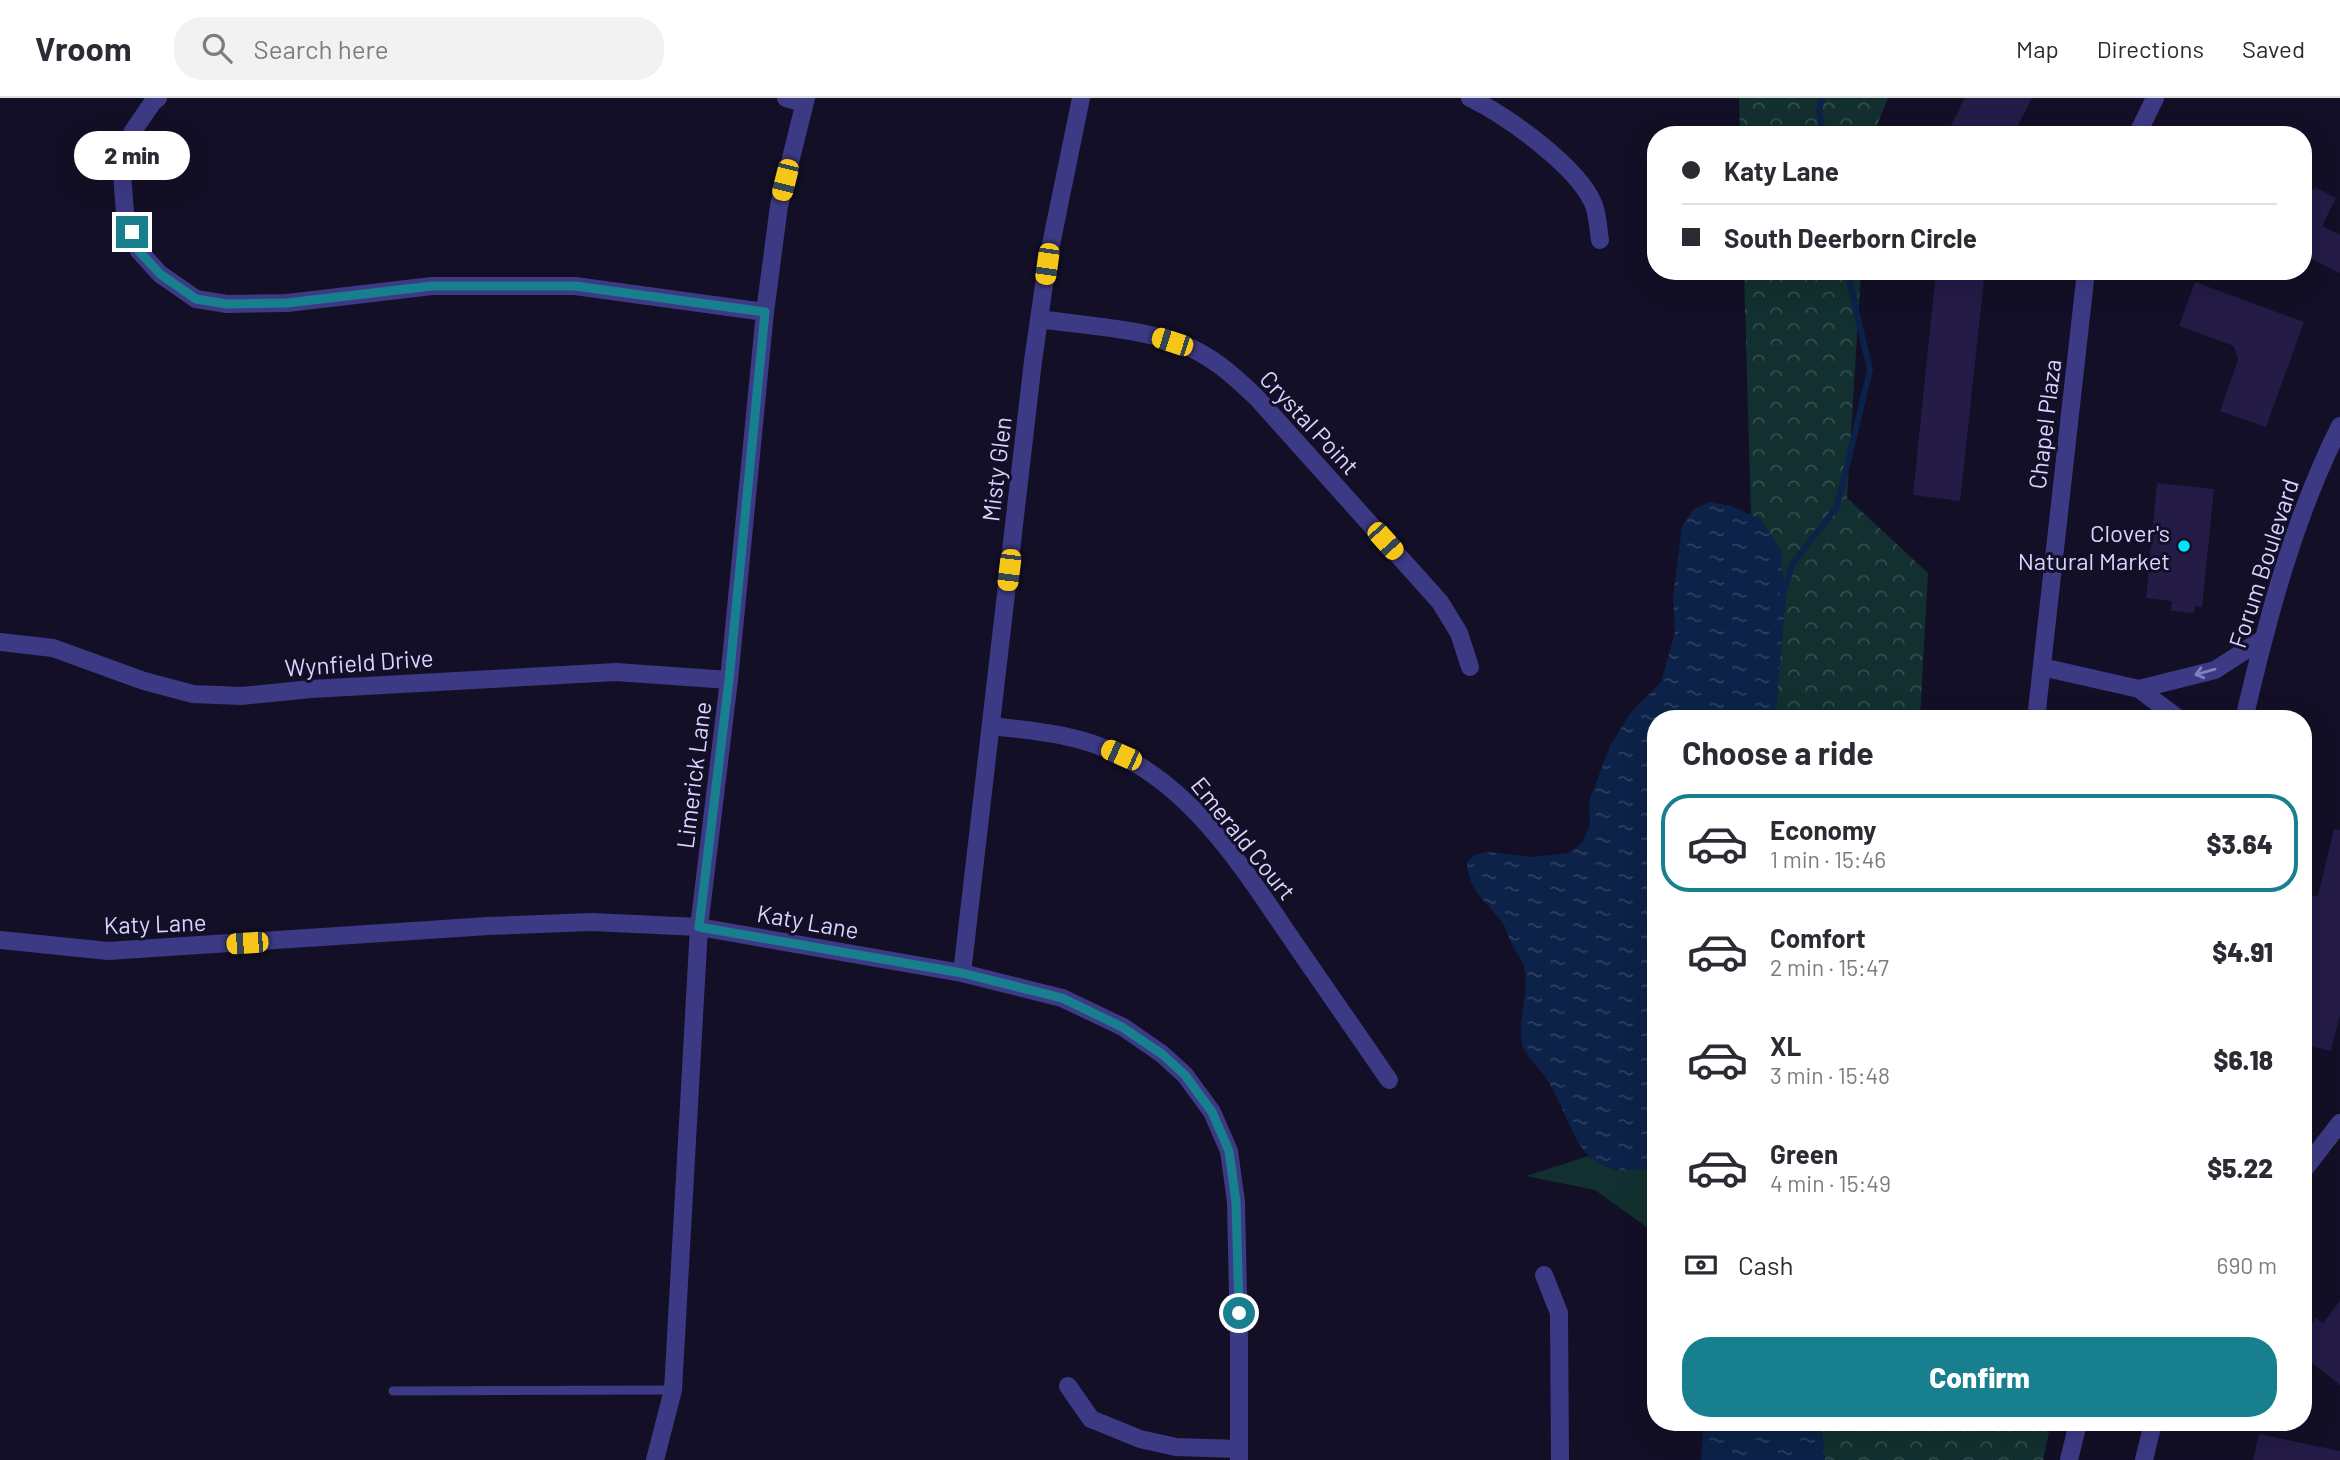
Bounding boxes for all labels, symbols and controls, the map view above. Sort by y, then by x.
search box [174,17,664,80]
text: Vroom [35,28,132,68]
icon: search [198,29,236,67]
text: Search here [254,33,389,64]
text: Map [2016,34,2059,63]
text: Directions [2097,34,2204,63]
text: Saved [2242,34,2305,63]
callout: 2 min [74,130,190,180]
text: 2 min [104,141,160,169]
text: Katy Lane [1724,155,1839,186]
car [770,157,801,203]
route end [116,216,148,248]
text: South Deerborn Circle [1724,222,1977,253]
car [1034,242,1061,286]
car [1149,326,1196,358]
street label: Chapel Plaza [2022,357,2066,491]
street label: Crystal Point [1254,364,1366,480]
street label: Misty Glen [975,415,1017,523]
street label: Forum Boulevard [2222,475,2304,651]
car [1364,518,1407,564]
place label: Clover's Natural Market [2018,518,2170,575]
marker: Clover's Natural Market [2176,538,2192,554]
car [997,548,1022,592]
street label: Wynfield Drive [284,642,434,682]
one-way arrow [2194,666,2217,679]
street label: Limerick Lane [670,700,716,850]
text: Choose a ride [1682,733,1874,771]
car [1098,737,1145,773]
street label: Emerald Court [1186,771,1302,905]
icon: car [1686,812,1749,875]
text: Economy [1770,814,1876,845]
text: $3.64 [2206,828,2273,859]
text: 1 min · 15:46 [1770,845,1886,873]
street label: Katy Lane [755,898,861,944]
street label: Katy Lane [103,907,207,939]
icon: car [1686,920,1749,983]
text: Comfort [1770,922,1866,953]
car [226,931,269,955]
text: $4.91 [2212,936,2273,967]
text: 2 min · 15:47 [1770,953,1889,981]
icon: car [1686,1028,1749,1091]
text: XL [1770,1030,1801,1061]
text: $6.18 [2213,1044,2273,1075]
text: 3 min · 15:48 [1770,1061,1890,1089]
icon: car [1686,1136,1749,1199]
text: Green [1770,1138,1838,1169]
text: $5.22 [2207,1152,2273,1183]
text: 4 min · 15:49 [1770,1169,1891,1197]
icon: cash [1682,1246,1720,1284]
text: Cash [1738,1249,1793,1280]
text: 690 m [2217,1251,2277,1279]
route start [1223,1297,1255,1329]
button: Confirm [1682,1337,2277,1417]

